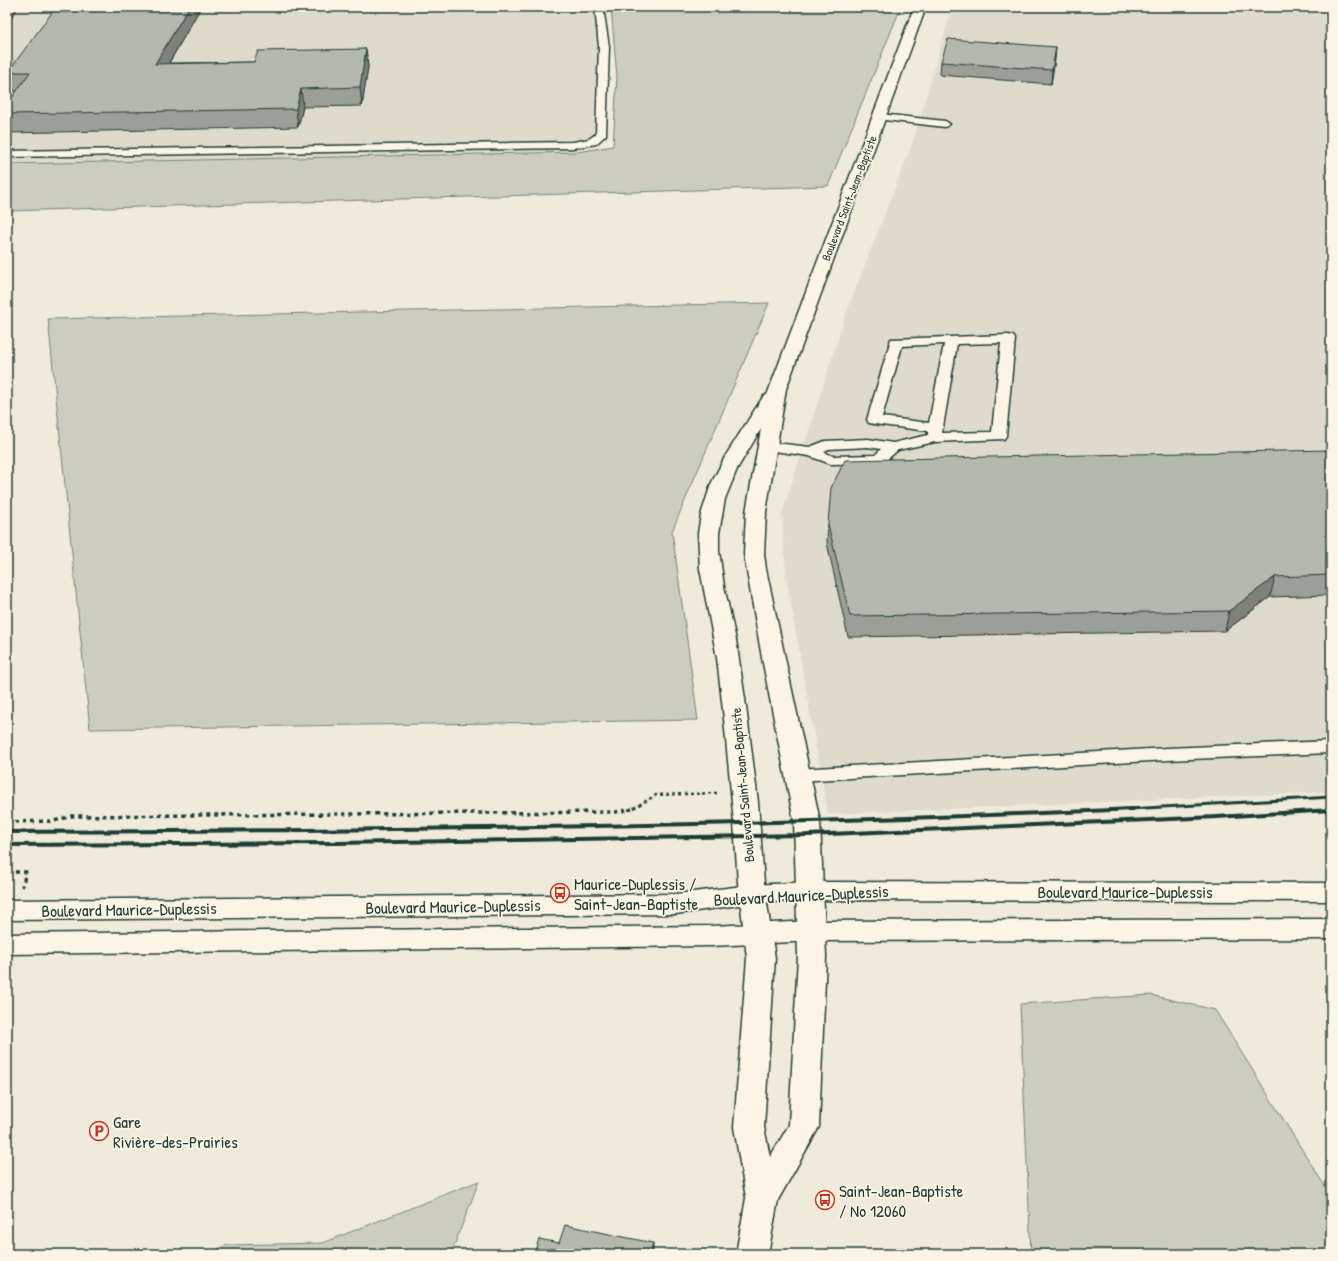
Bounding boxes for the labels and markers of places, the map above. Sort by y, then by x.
place label: Maurice-Duplessis / Saint-Jean-Baptiste [574,872,699,915]
bus stop icon: Maurice-Duplessis / Saint-Jean-Baptiste [549,882,571,904]
place label: Gare Rivière-des-Prairies [113,1110,238,1153]
parking icon: Gare Rivière-des-Prairies [88,1120,110,1142]
place label: Saint-Jean-Baptiste / No 12060 [839,1179,964,1222]
bus stop icon: Saint-Jean-Baptiste / No 12060 [814,1189,836,1211]

